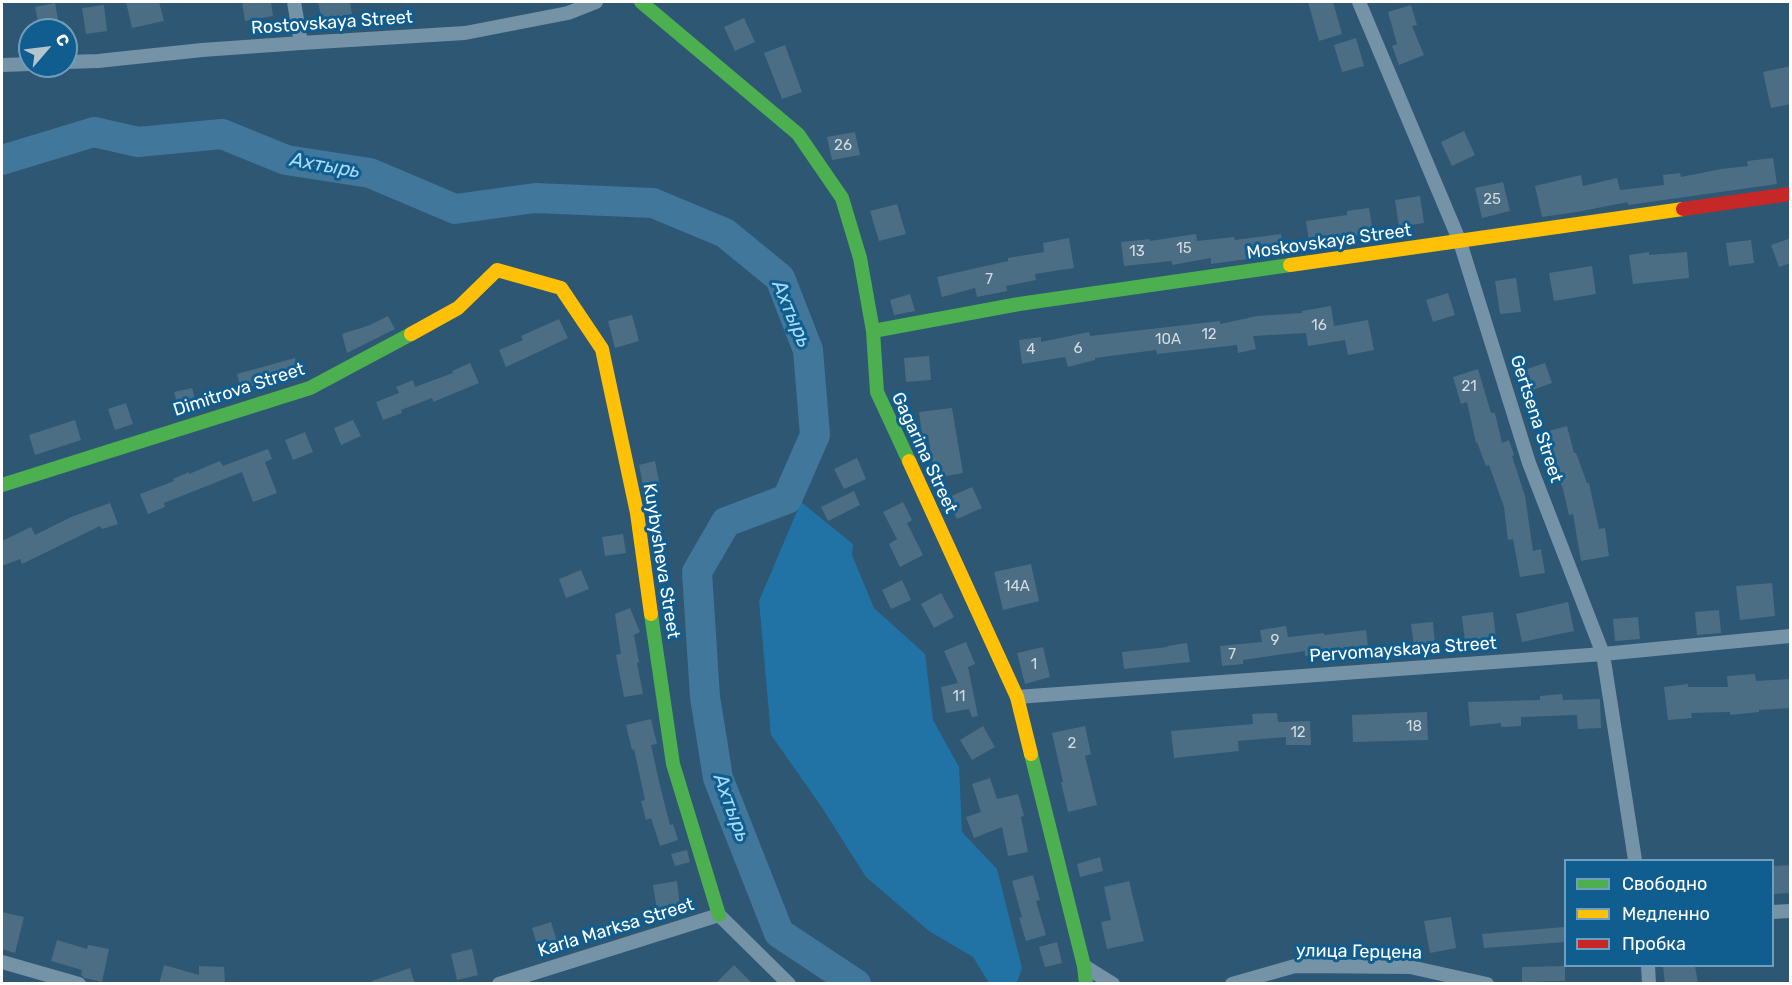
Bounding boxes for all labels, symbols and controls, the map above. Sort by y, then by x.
street label: Rostovskaya Street [251,7,413,39]
north arrow [18,18,78,78]
text: С [52,31,74,50]
house number: 26 [834,137,852,155]
water label: Ахтырь [288,148,362,184]
house number: 25 [1483,191,1501,209]
street label: Moskovskaya Street [1245,220,1413,264]
house number: 15 [1176,240,1192,258]
house number: 13 [1129,243,1145,261]
house number: 7 [985,271,993,289]
water label: Ахтырь [766,277,816,351]
house number: 16 [1311,317,1327,335]
house number: 12 [1201,326,1217,344]
house number: 10А [1155,331,1181,349]
house number: 6 [1073,340,1083,358]
house number: 4 [1026,341,1036,359]
street label: Gertsena Street [1505,353,1567,485]
street label: Dimitrova Street [171,359,307,421]
house number: 21 [1461,378,1477,396]
street label: Gagarina Street [886,389,962,517]
street label: Kuybysheva Street [638,482,684,640]
house number: 14А [1004,578,1030,596]
house number: 9 [1271,632,1279,650]
street label: Pervomayskaya Street [1309,633,1497,667]
house number: 7 [1228,646,1236,664]
house number: 1 [1031,656,1037,674]
house number: 11 [953,688,965,706]
house number: 18 [1406,718,1422,736]
house number: 12 [1290,724,1306,742]
house number: 2 [1068,735,1076,753]
water label: Ахтырь [708,771,754,845]
legend [1564,859,1774,967]
text: Свободно [1622,873,1707,895]
street label: Karla Marksa Street [535,894,697,962]
text: Медленно [1622,903,1710,925]
text: Пробка [1622,933,1686,955]
street label: улица Герцена [1296,940,1422,964]

